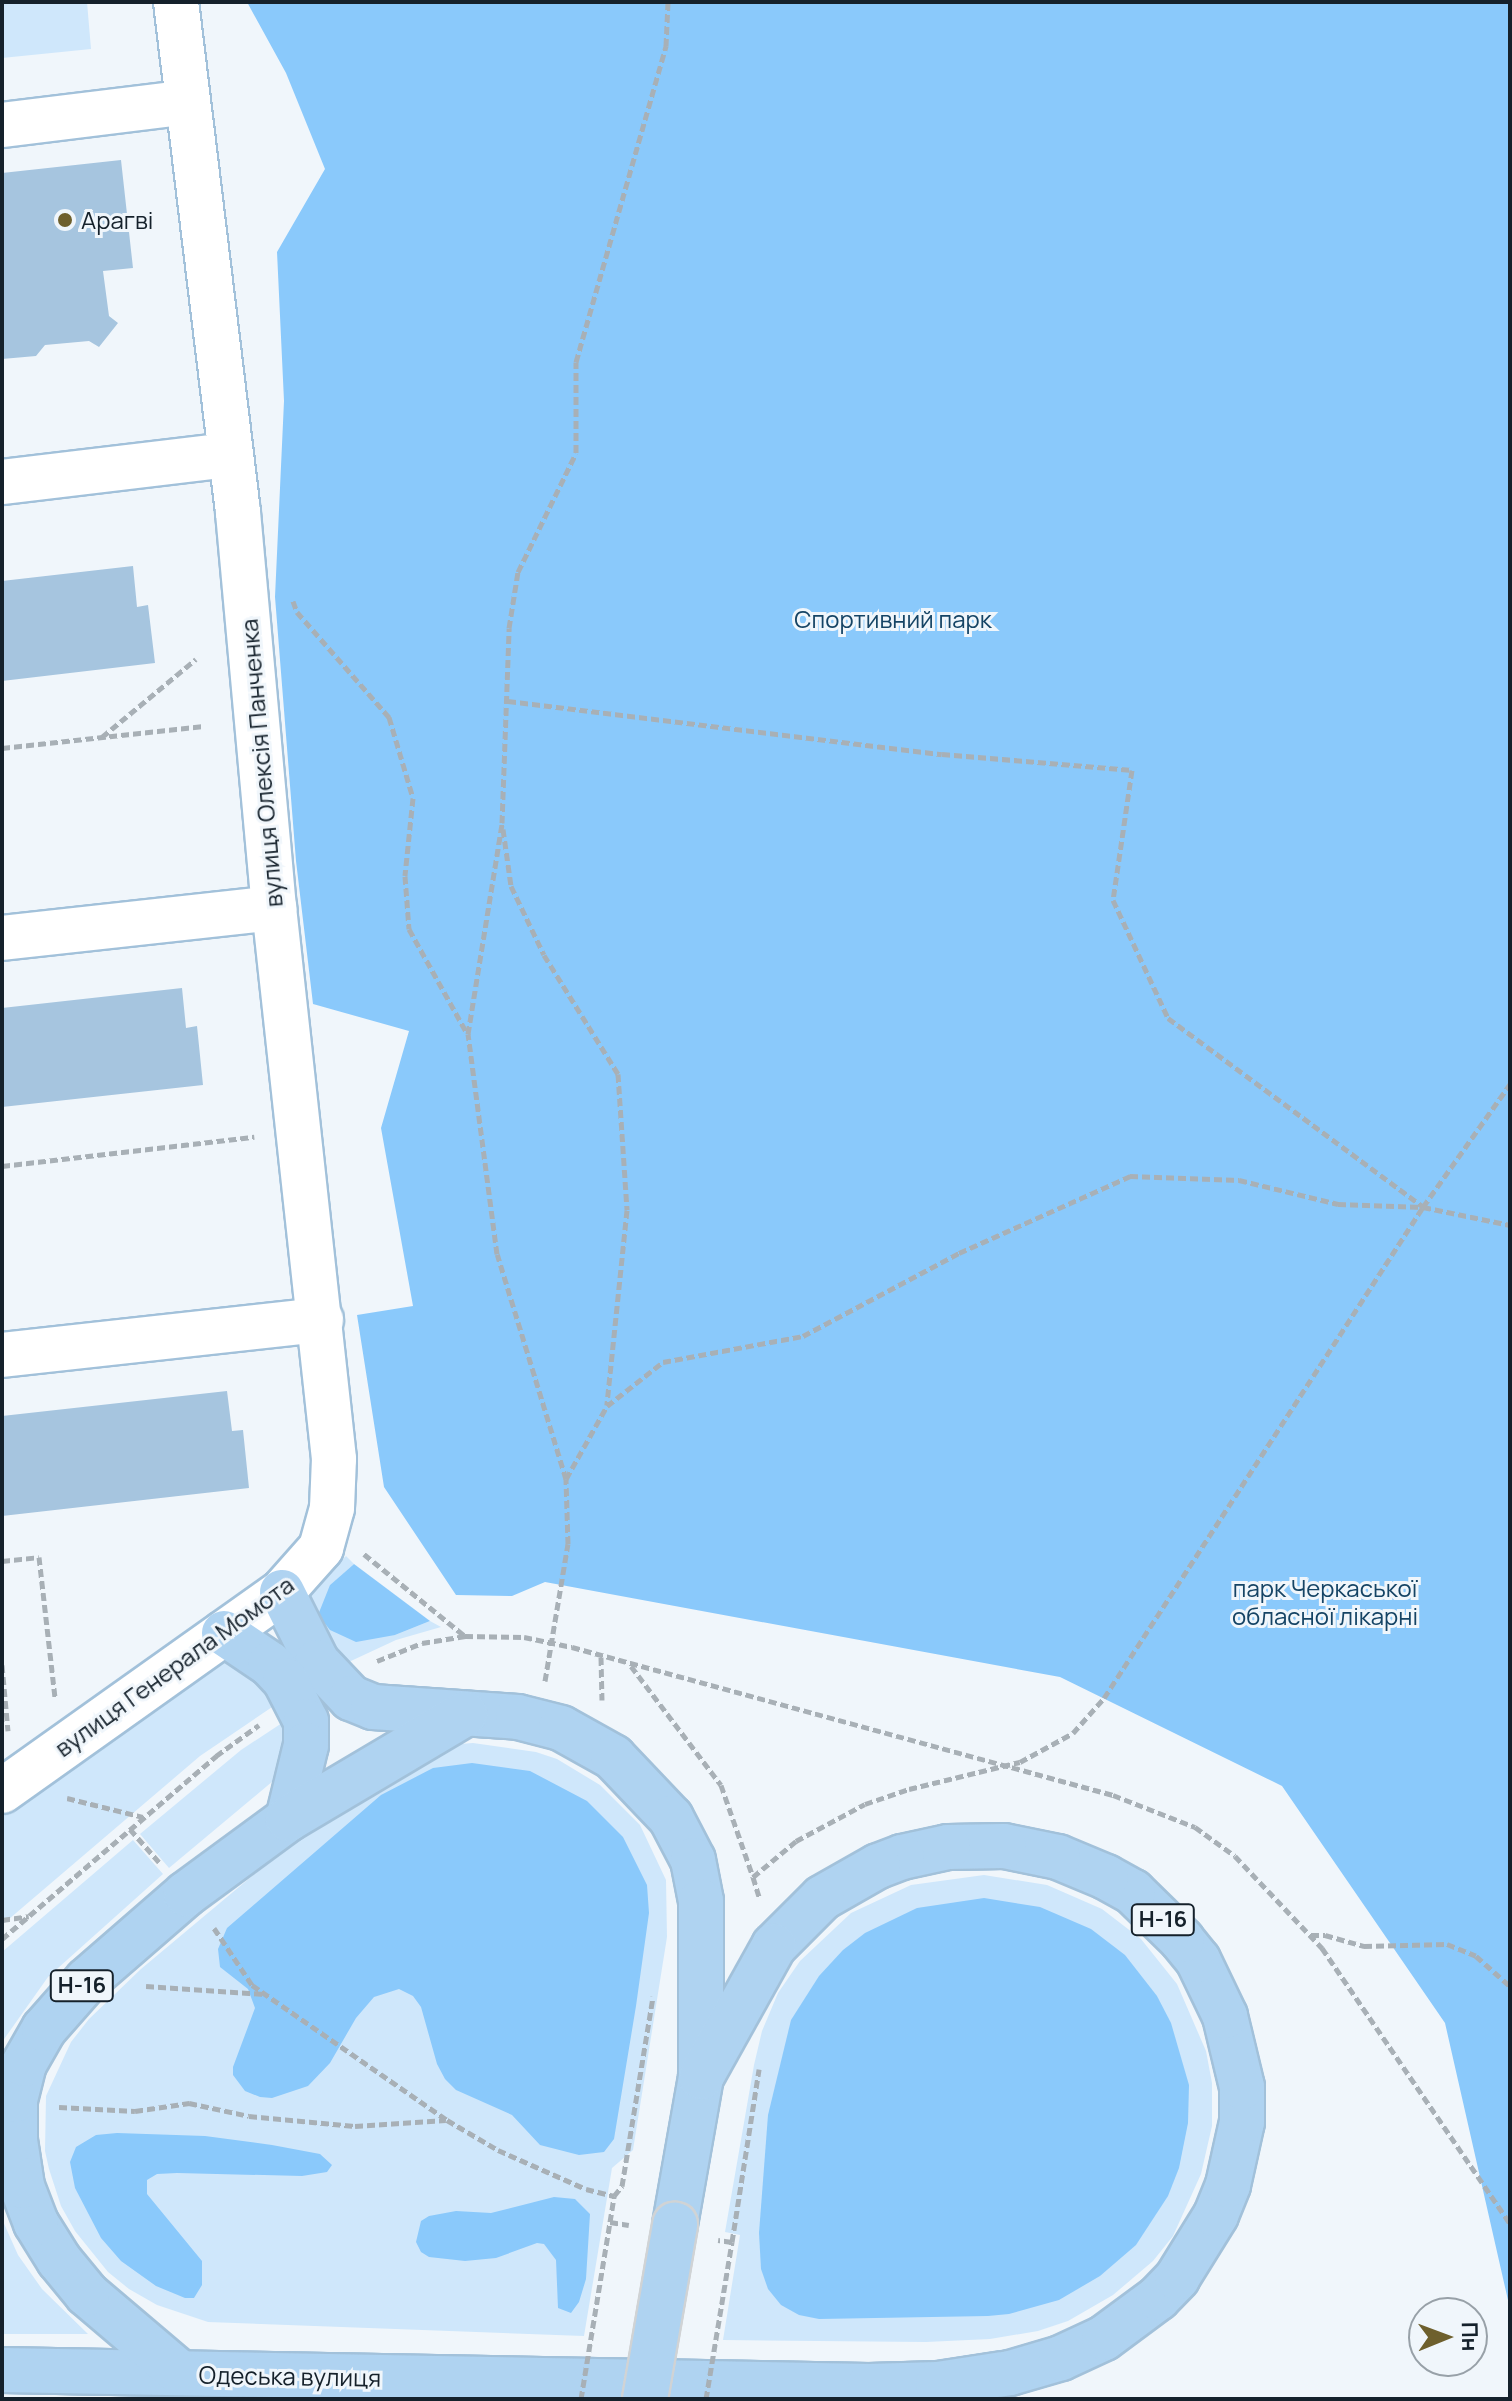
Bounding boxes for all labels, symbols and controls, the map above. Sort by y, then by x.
place label: Арагві [81,206,153,234]
marker: Арагві [56,211,74,229]
park label: Спортивний парк [794,605,992,633]
street label: вулиця Олексія Панченка [234,618,288,908]
street label: вулиця Генерала Момота [49,1570,299,1762]
park label: парк Черкаської обласної лікарні [1232,1574,1418,1630]
road number: Н-16 [1129,1902,1197,1938]
road number: Н-16 [48,1968,116,2004]
north arrow [1408,2297,1488,2377]
text: Пн [1455,2322,1485,2352]
street label: Одеська вулиця [199,2360,381,2392]

